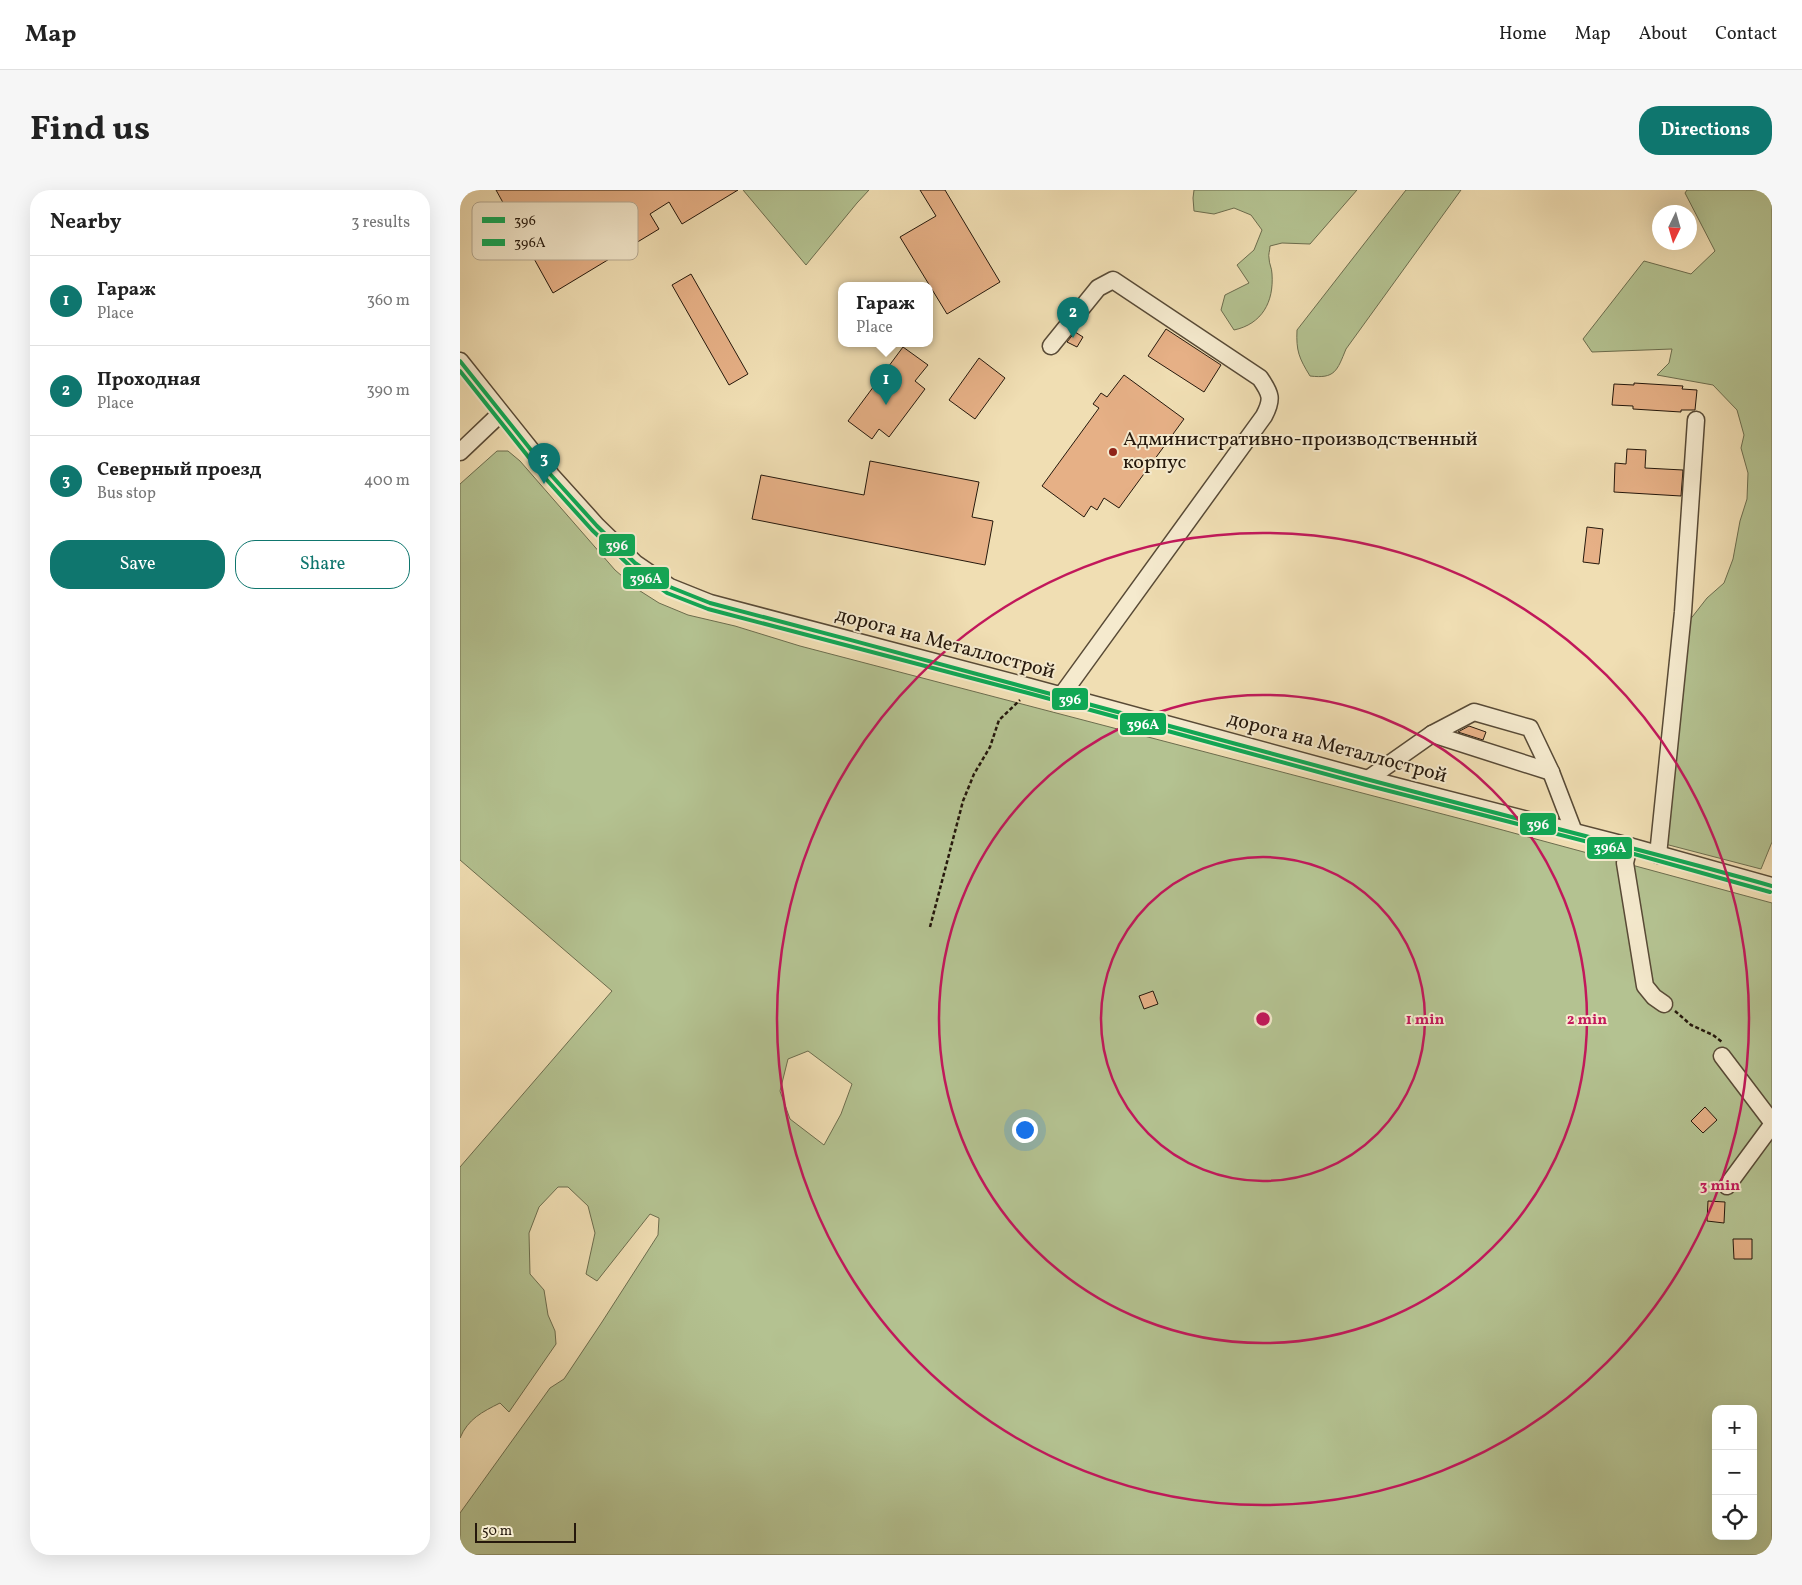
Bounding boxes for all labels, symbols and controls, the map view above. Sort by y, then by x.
text: Map [25,18,76,52]
text: Home [1499,22,1547,47]
text: Map [1575,22,1611,47]
text: About [1639,22,1687,47]
text: Contact [1715,22,1777,47]
text: Find us [30,106,150,154]
button: Directions [1639,106,1772,155]
legend [472,202,638,260]
north arrow [1652,205,1697,250]
text: Nearby [50,208,121,237]
text: 3 results [351,212,410,234]
text: 396 [514,212,536,231]
text: 396А [514,234,546,253]
text: Гараж [97,277,156,303]
popup [838,282,933,347]
text: 1 [63,290,69,312]
text: 360 m [367,290,410,312]
text: Гараж [856,291,915,317]
pin: 2 [1057,297,1089,338]
text: Place [97,303,134,325]
text: Place [856,317,893,339]
pin: 1 [870,364,902,405]
text: Проходная [97,367,201,393]
text: 2 [62,380,70,402]
text: 390 m [367,380,410,402]
text: Place [97,393,134,415]
place label: Административно-производственный корпус [1123,426,1478,477]
pin: 3 [528,443,560,484]
marker: Административно-производственный корпус [1107,446,1119,458]
text: Северный проезд [97,457,261,483]
text: 3 [62,470,70,492]
text: 400 m [364,470,410,492]
text: Bus stop [97,483,156,505]
line badge: 396 [598,533,636,557]
text: 396 [606,537,629,556]
button: Save [50,540,225,589]
button: Share [235,540,410,589]
line badge: 396А [622,566,670,590]
text: 396А [630,570,662,589]
street label: дорога на Металлострой [832,601,1058,687]
line badge: 396 [1051,687,1089,711]
text: 396 [1059,691,1082,710]
street label: дорога на Металлострой [1224,705,1450,791]
line badge: 396А [1119,712,1167,736]
text: 396А [1127,716,1159,735]
line badge: 396 [1519,812,1557,836]
text: 396 [1527,816,1550,835]
line badge: 396А [1586,836,1633,860]
text: 396А [1594,839,1626,858]
centre of rings [1254,1010,1272,1028]
text: 1 min [1406,1010,1444,1031]
text: 2 min [1567,1010,1607,1031]
your location [1012,1117,1038,1143]
text: 3 min [1700,1176,1740,1197]
map controls [1712,1405,1757,1540]
button: + [1712,1405,1757,1450]
button: − [1712,1450,1757,1495]
button: locate [1712,1495,1757,1540]
scale bar [475,1520,576,1543]
text: 50 m [482,1522,512,1541]

